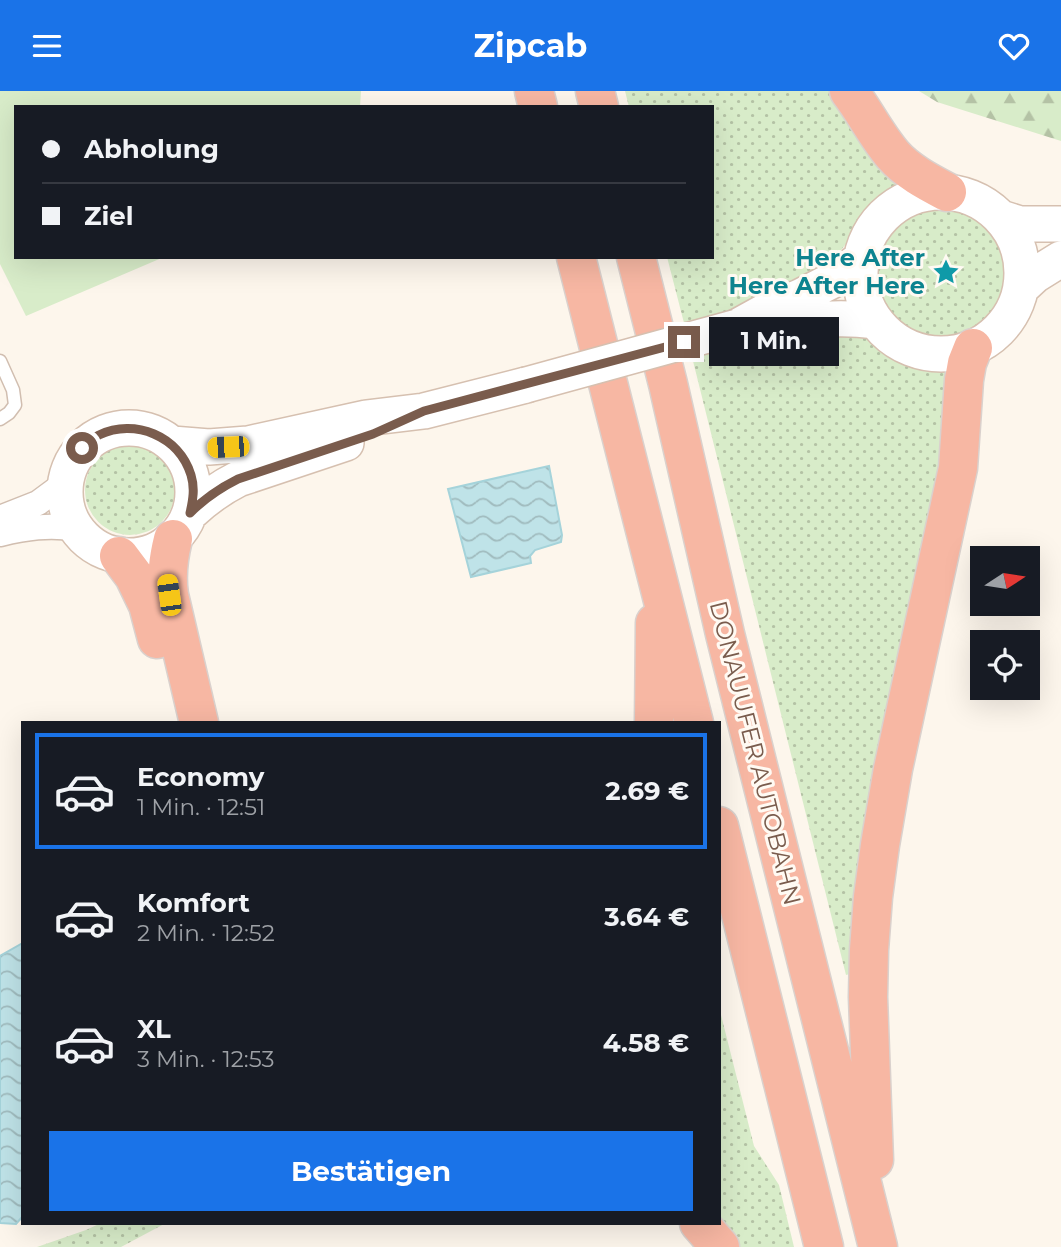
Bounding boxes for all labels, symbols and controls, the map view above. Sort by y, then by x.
text: Zipcab [474,26,587,65]
icon: menu [28,27,66,65]
icon: heart [995,27,1033,65]
text: Abholung [84,133,219,165]
text: Ziel [84,200,134,232]
place label: Here After Here After Here [729,243,925,300]
place icon: Here After Here After Here [931,257,961,287]
callout: 1 Min. [708,317,838,367]
route end [668,326,700,358]
text: 1 Min. [741,327,807,355]
route start [66,432,98,464]
car [207,436,250,458]
north arrow [970,546,1040,616]
map controls [970,546,1040,700]
car [156,573,183,617]
street label: DONAUUFER AUTOBAHN [704,598,807,908]
button: locate [970,630,1040,700]
icon: car [53,760,116,823]
text: Economy [137,761,264,793]
text: 2.69 € [605,775,689,807]
text: 1 Min. · 12:51 [137,793,265,821]
icon: car [53,886,116,949]
text: Komfort [137,887,250,919]
text: 3.64 € [604,901,689,933]
text: 2 Min. · 12:52 [137,919,275,947]
icon: car [53,1012,116,1075]
text: XL [137,1013,171,1045]
text: 4.58 € [603,1027,689,1059]
text: 3 Min. · 12:53 [137,1045,275,1073]
button: Bestätigen [49,1131,693,1211]

